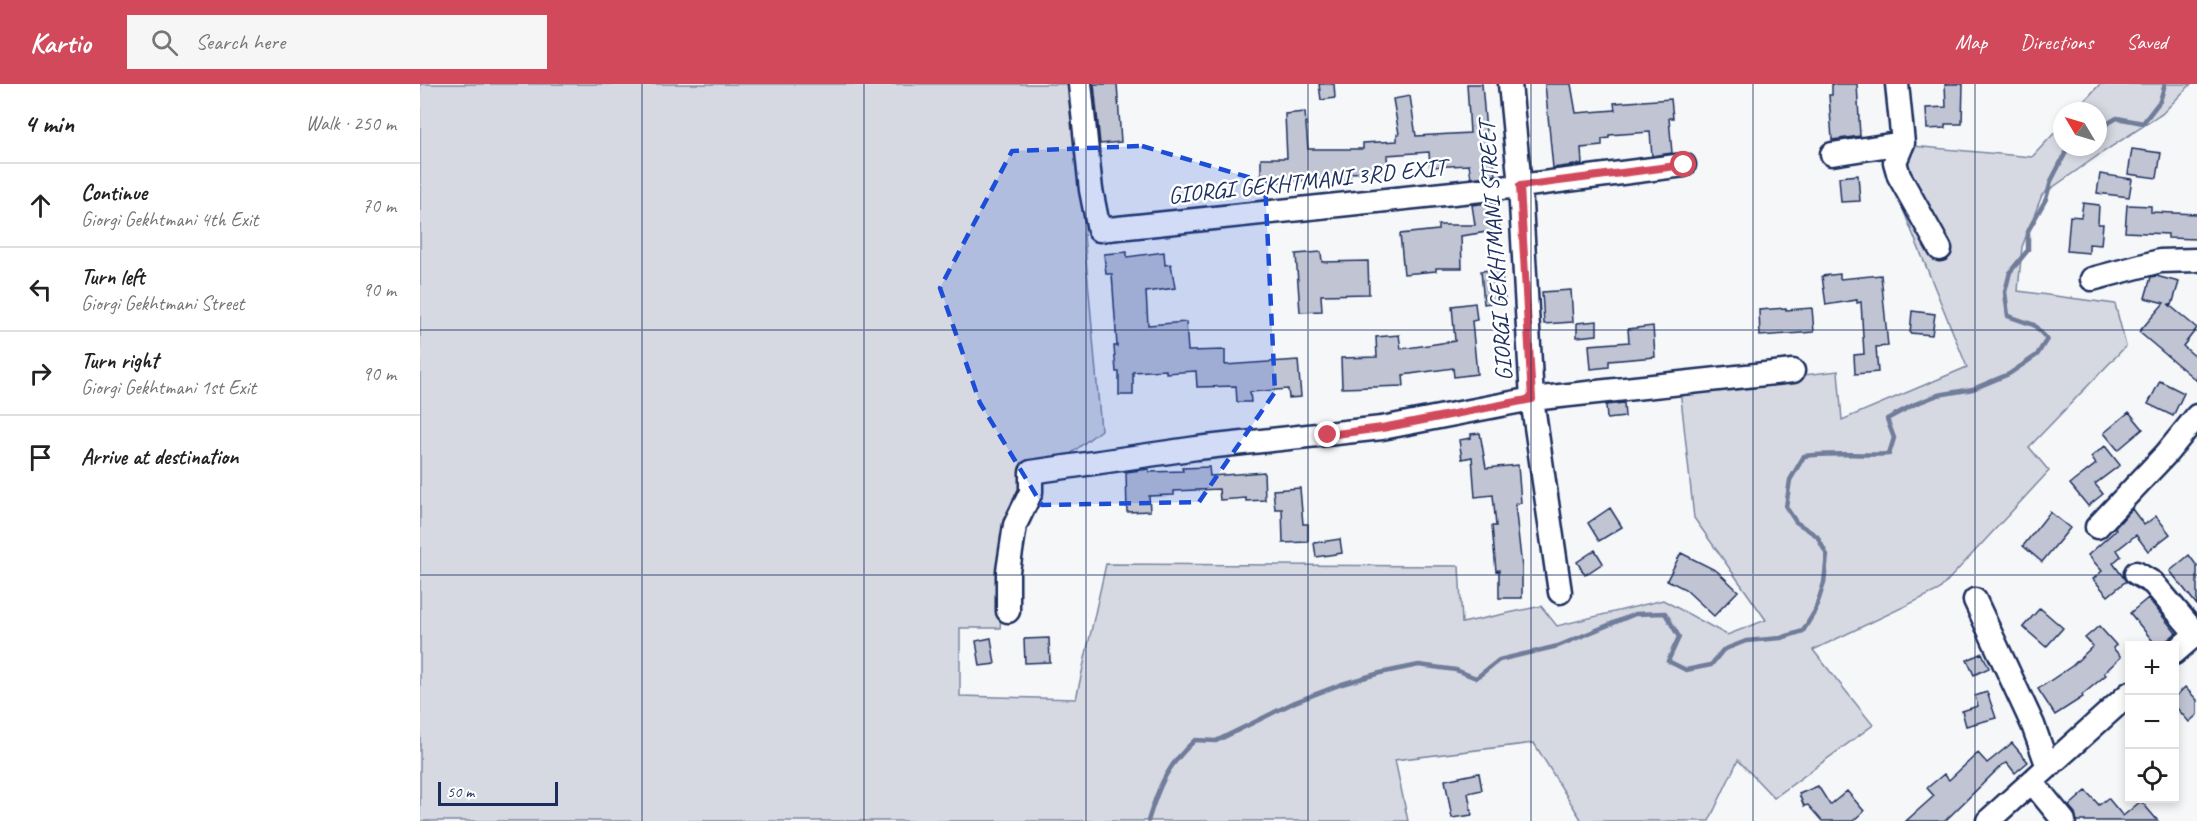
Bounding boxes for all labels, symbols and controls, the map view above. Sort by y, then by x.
search box [127,15,547,69]
text: Kartio [30,25,91,60]
icon: search [148,26,181,59]
text: Search here [196,28,285,56]
text: Map [1955,29,1987,55]
text: Directions [2020,29,2093,55]
text: Saved [2126,29,2167,55]
north arrow [2053,102,2107,156]
text: 4 min [24,107,74,140]
text: Walk · 250 m [306,111,396,136]
street label: GIORGI GEKHTMANI STREET [1471,115,1519,382]
street label: GIORGI GEKHTMANI 3RD EXIT [1167,151,1452,211]
route start [1670,151,1696,177]
text: Continue [81,179,147,207]
icon: ahead [24,189,57,222]
text: 70 m [362,193,396,218]
text: Giorgi Gekhtmani 4th Exit [81,207,258,232]
text: Turn left [81,263,145,291]
icon: left [24,273,57,306]
text: 90 m [362,277,396,302]
text: Giorgi Gekhtmani Street [81,291,244,316]
text: Turn right [81,347,158,375]
icon: right [24,357,57,390]
text: 90 m [362,361,396,386]
text: Giorgi Gekhtmani 1st Exit [81,375,256,400]
route end [1314,421,1340,447]
icon: arrive [24,441,57,474]
text: Arrive at destination [81,443,238,471]
map controls [2125,641,2179,803]
button: + [2125,641,2179,695]
button: − [2125,695,2179,749]
button: locate [2125,749,2179,803]
scale bar [438,779,558,806]
text: 50 m [447,782,474,802]

